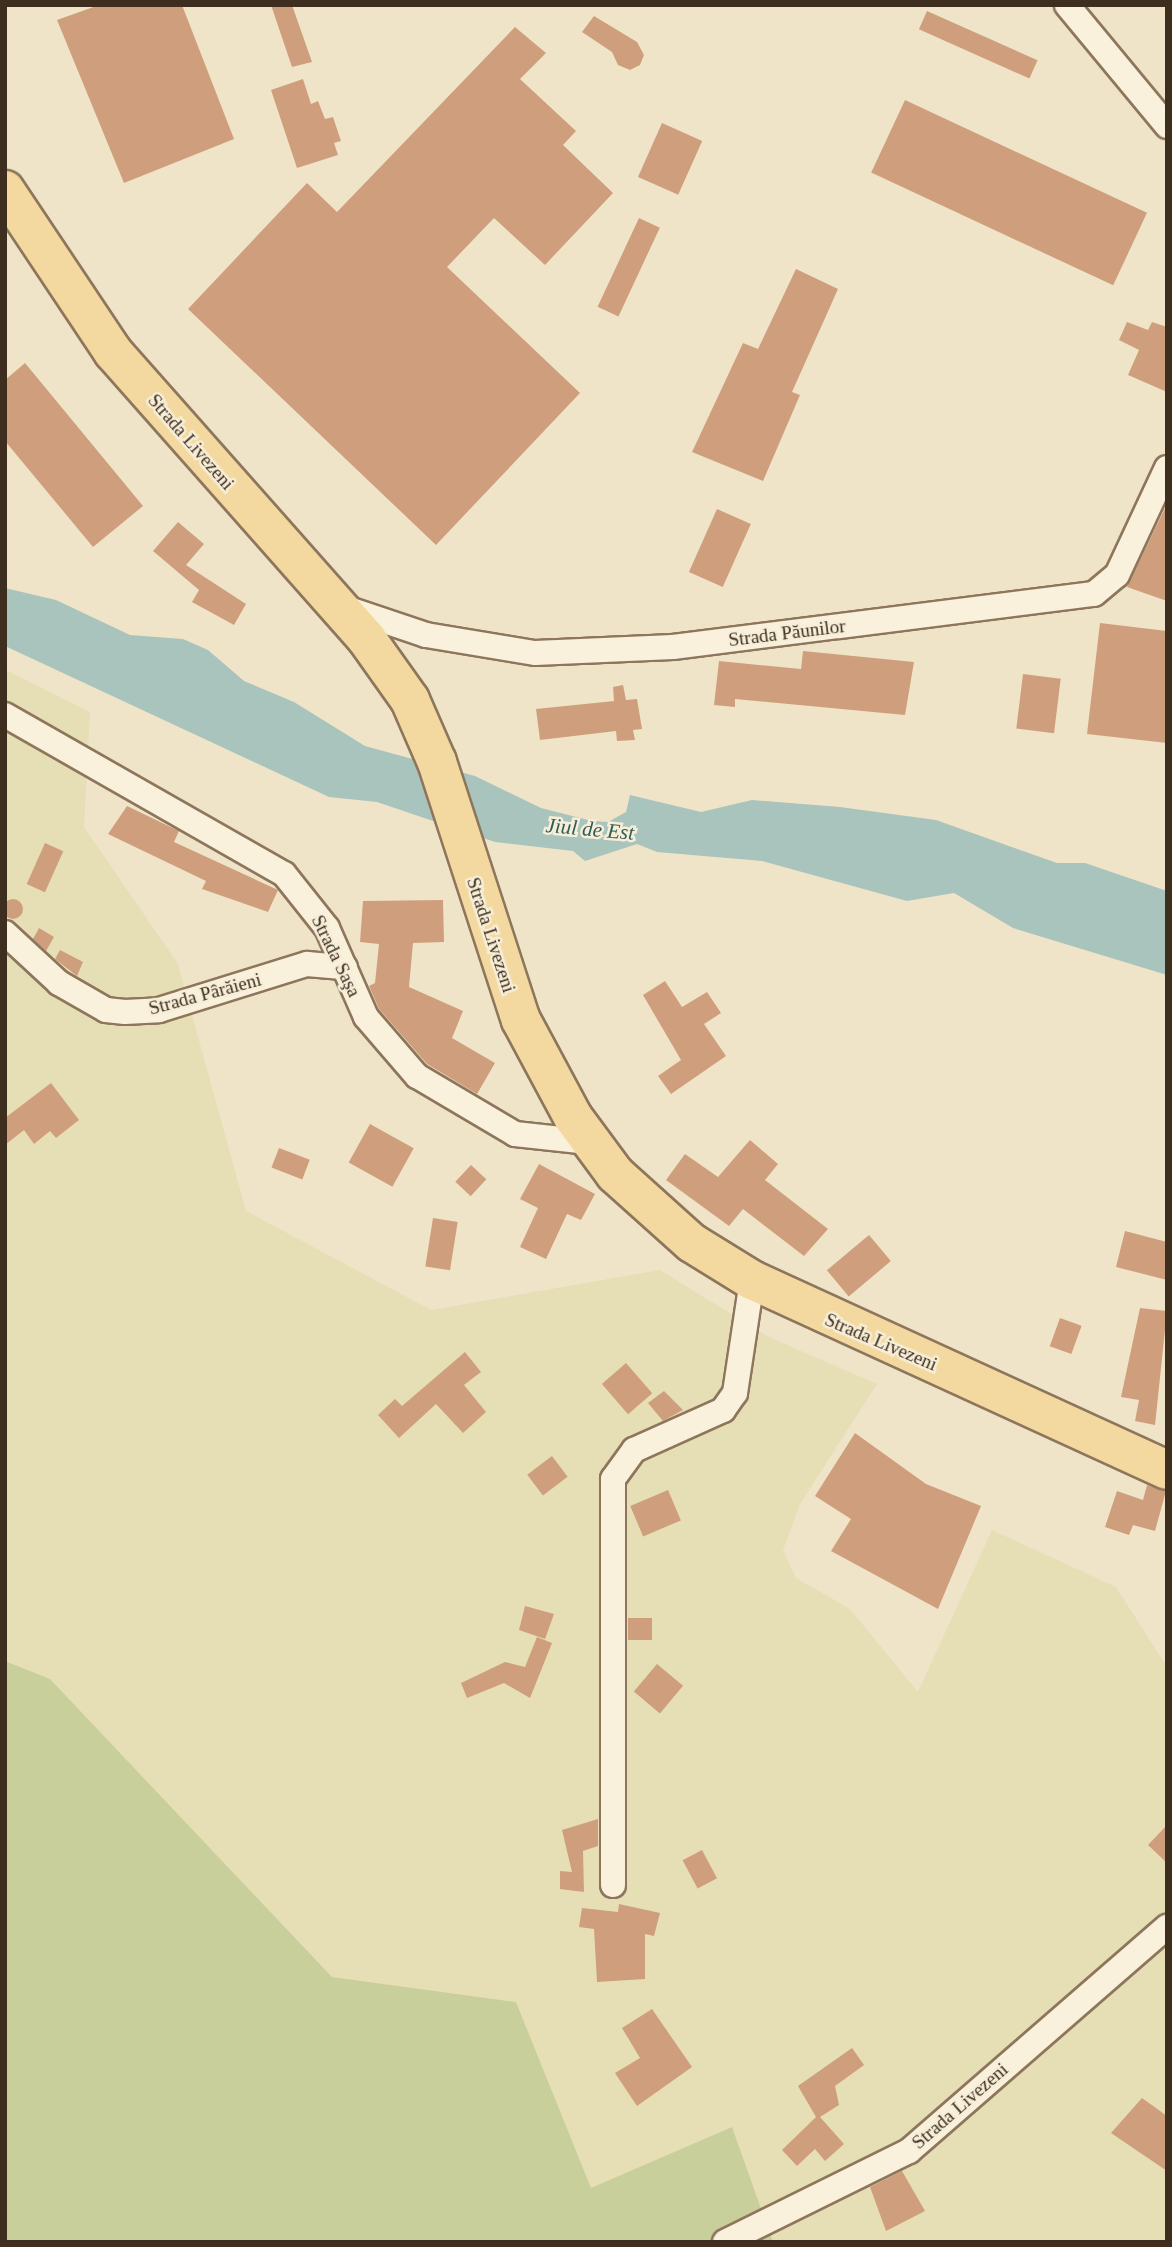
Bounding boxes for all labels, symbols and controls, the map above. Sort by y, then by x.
street label: Strada Livezeni [143,389,239,495]
street label: Strada Păunilor [727,615,847,651]
water label: Jiul de Est [545,813,635,845]
street label: Strada Livezeni [462,875,520,995]
street label: Strada Saşa [306,911,366,1001]
street label: Strada Pârăieni [146,968,264,1020]
street label: Strada Livezeni [821,1308,941,1376]
street label: Strada Livezeni [907,2058,1013,2154]

